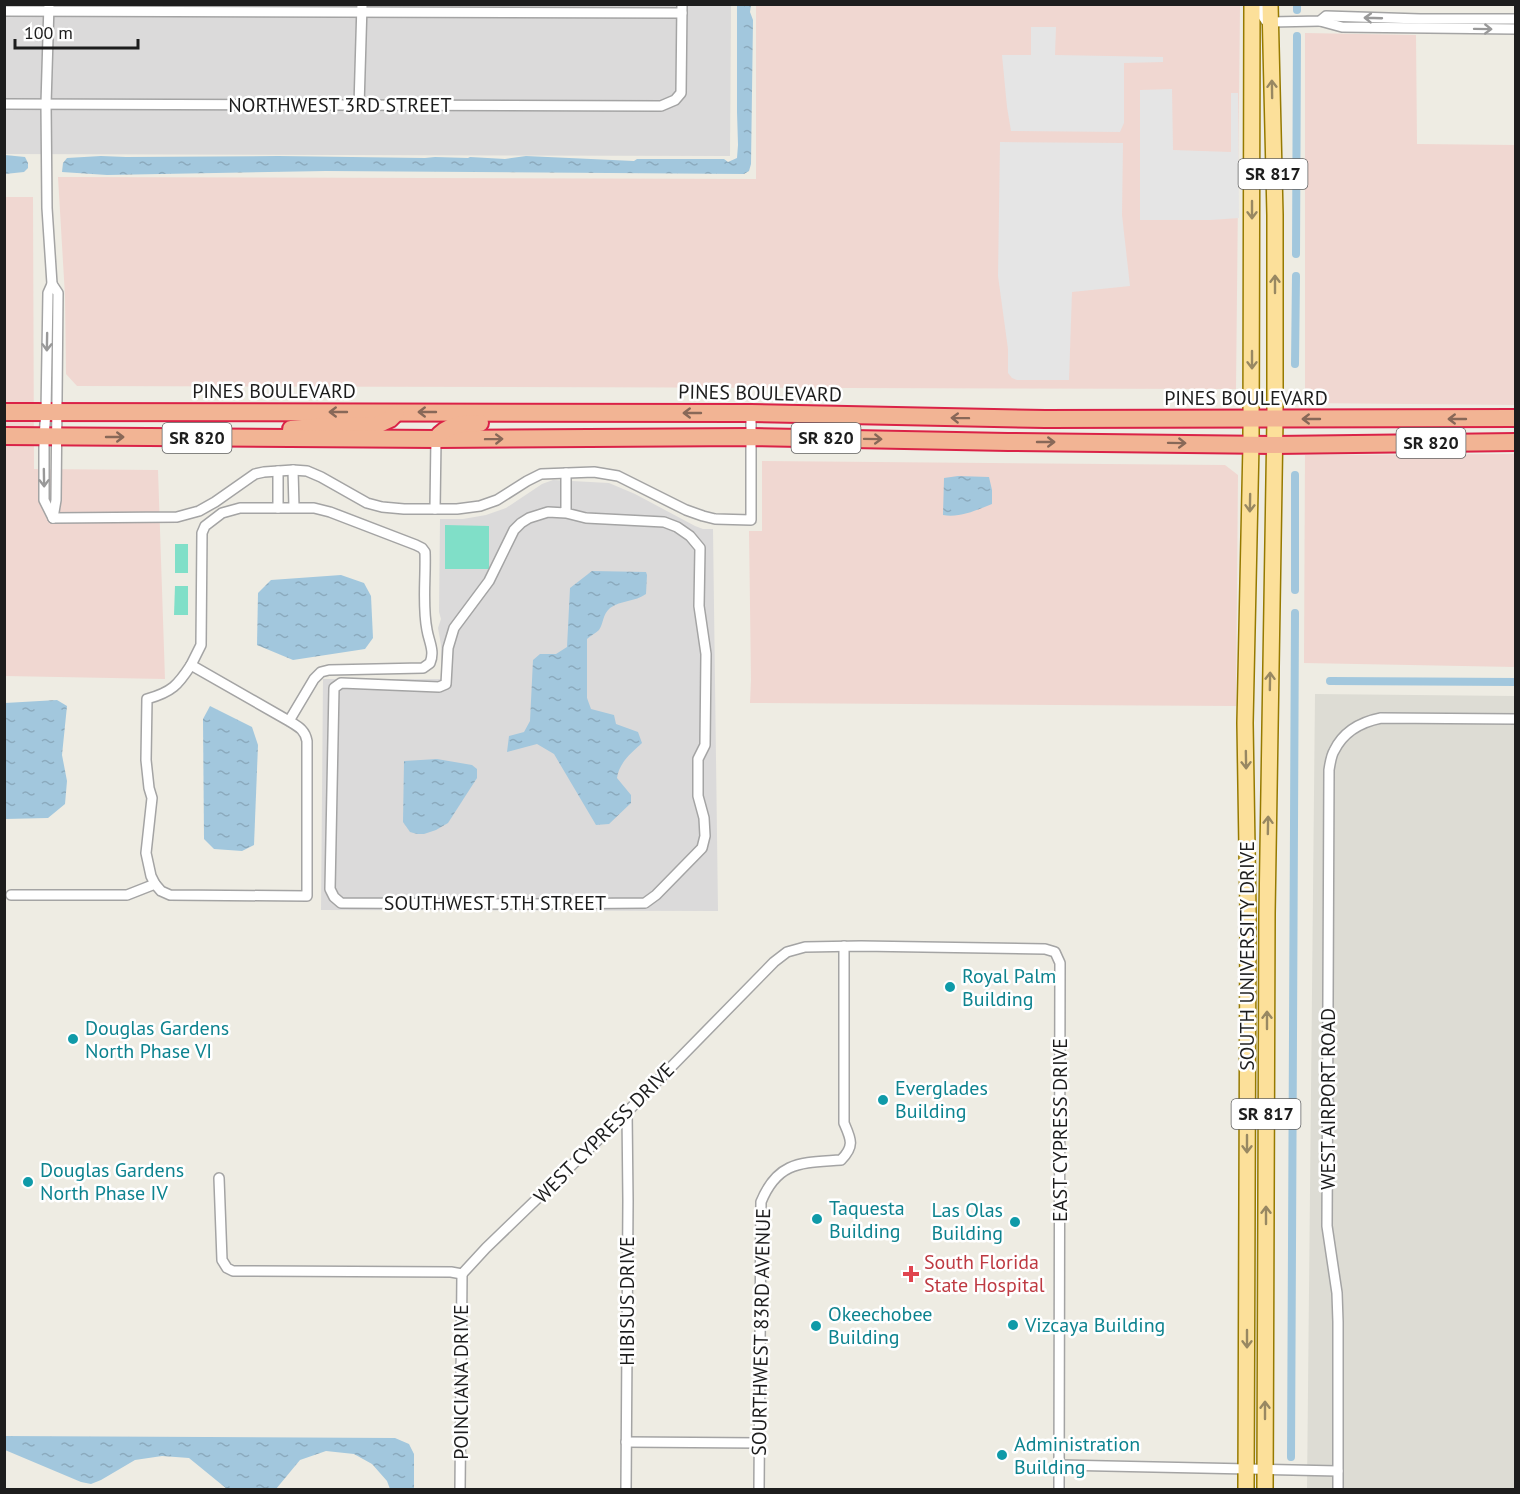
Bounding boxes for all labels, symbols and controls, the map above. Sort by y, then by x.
scale bar [15,12,138,50]
one-way arrow [1364,12,1384,23]
text: 100 m [24,21,73,44]
one-way arrow [1472,23,1492,34]
one-way arrow [1266,80,1278,100]
street label: NORTHWEST 3RD STREET [228,92,452,118]
road number: SR 817 [1238,159,1308,189]
one-way arrow [1246,199,1258,219]
one-way arrow [1269,275,1281,295]
one-way arrow [41,331,53,351]
one-way arrow [1246,350,1258,370]
street label: PINES BOULEVARD [192,378,356,404]
street label: PINES BOULEVARD [678,379,842,407]
street label: PINES BOULEVARD [1164,385,1328,411]
one-way arrow [329,406,349,418]
one-way arrow [417,406,437,418]
one-way arrow [683,407,703,419]
one-way arrow [950,412,970,423]
one-way arrow [1302,413,1322,425]
one-way arrow [1448,413,1468,425]
road number: SR 820 [162,423,232,453]
road number: SR 820 [792,423,860,453]
road number: SR 820 [1396,428,1466,458]
one-way arrow [105,431,125,443]
one-way arrow [484,433,504,445]
one-way arrow [862,433,882,445]
one-way arrow [1036,436,1056,448]
one-way arrow [1166,438,1186,449]
one-way arrow [38,468,50,488]
one-way arrow [1244,492,1256,512]
one-way arrow [1265,671,1276,691]
one-way arrow [1240,750,1252,770]
one-way arrow [1262,815,1274,835]
street label: SOUTH UNIVERSITY DRIVE [1234,841,1260,1071]
street label: SOUTHWEST 5TH STREET [384,890,606,916]
place label: Royal Palm Building [962,963,1056,1012]
marker: Royal Palm Building [943,980,957,994]
street label: WEST AIRPORT ROAD [1315,1008,1341,1190]
one-way arrow [1261,1010,1273,1030]
place label: Douglas Gardens North Phase VI [85,1015,229,1064]
marker: Douglas Gardens North Phase VI [66,1032,80,1046]
street label: EAST CYPRESS DRIVE [1047,1038,1073,1222]
street label: WEST CYPRESS DRIVE [528,1057,680,1209]
place label: Everglades Building [895,1075,988,1124]
marker: Everglades Building [876,1093,890,1107]
road number: SR 817 [1232,1099,1300,1129]
one-way arrow [1241,1134,1253,1154]
place label: Douglas Gardens North Phase IV [40,1157,184,1206]
marker: Douglas Gardens North Phase IV [21,1175,35,1189]
place label: Taquesta Building [829,1195,905,1244]
place label: Las Olas Building [932,1197,1003,1246]
one-way arrow [1260,1205,1272,1225]
street label: SOURTHWEST 83RD AVENUE [746,1208,776,1456]
marker: Taquesta Building [810,1212,824,1226]
marker: Las Olas Building [1008,1215,1022,1229]
street label: HIBISUS DRIVE [614,1236,640,1366]
place label: South Florida State Hospital [924,1249,1045,1298]
marker: South Florida State Hospital [902,1265,920,1283]
place label: Okeechobee Building [828,1301,932,1350]
street label: POINCIANA DRIVE [448,1304,474,1460]
place label: Vizcaya Building [1024,1312,1165,1338]
marker: Vizcaya Building [1006,1318,1020,1332]
marker: Okeechobee Building [809,1319,823,1333]
one-way arrow [1241,1329,1253,1349]
one-way arrow [1259,1400,1271,1420]
place label: Administration Building [1014,1431,1140,1480]
marker: Administration Building [995,1448,1009,1462]

